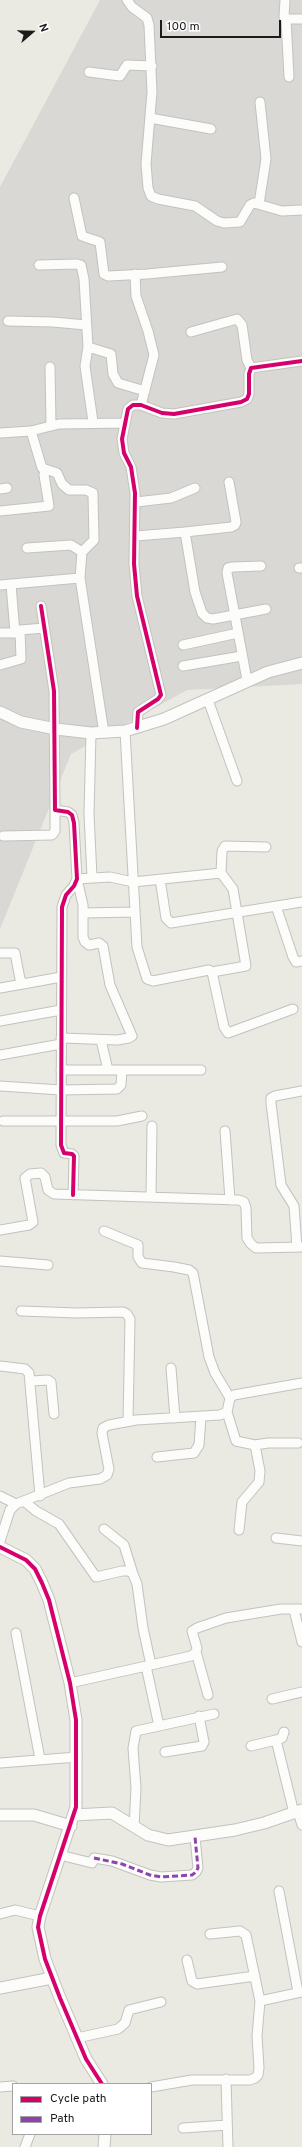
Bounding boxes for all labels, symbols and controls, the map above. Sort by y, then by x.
north arrow [12,12,52,52]
scale bar [162,12,283,38]
text: 100 m [167,19,200,35]
text: N [35,22,51,34]
legend [12,2083,152,2135]
text: Cycle path [50,2091,107,2107]
text: Path [50,2111,75,2127]

